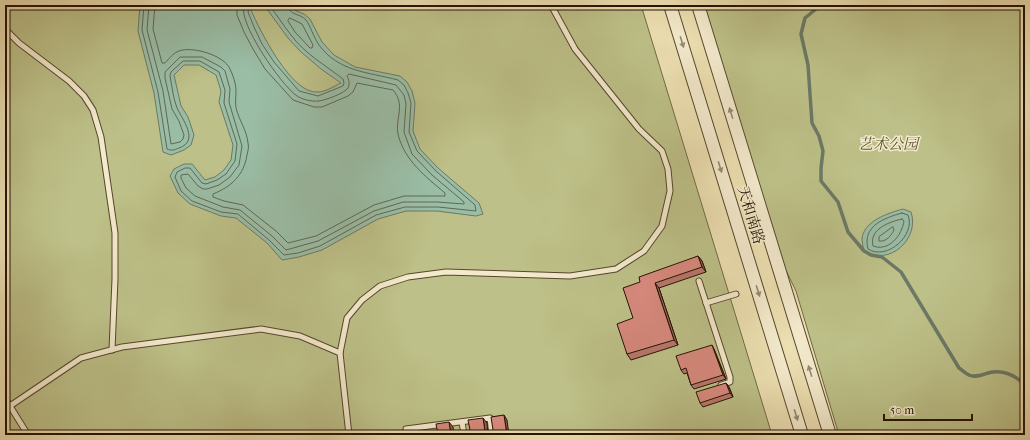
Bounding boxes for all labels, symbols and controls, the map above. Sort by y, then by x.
one-way arrow [679,37,685,49]
one-way arrow [728,107,734,119]
park label: 艺术公园 [858,135,920,153]
one-way arrow [717,161,723,173]
street label: 天和南路 [734,184,768,246]
one-way arrow [755,285,761,297]
one-way arrow [807,365,813,377]
scale bar [884,396,972,422]
text: 50 m [890,403,914,417]
one-way arrow [793,409,799,421]

